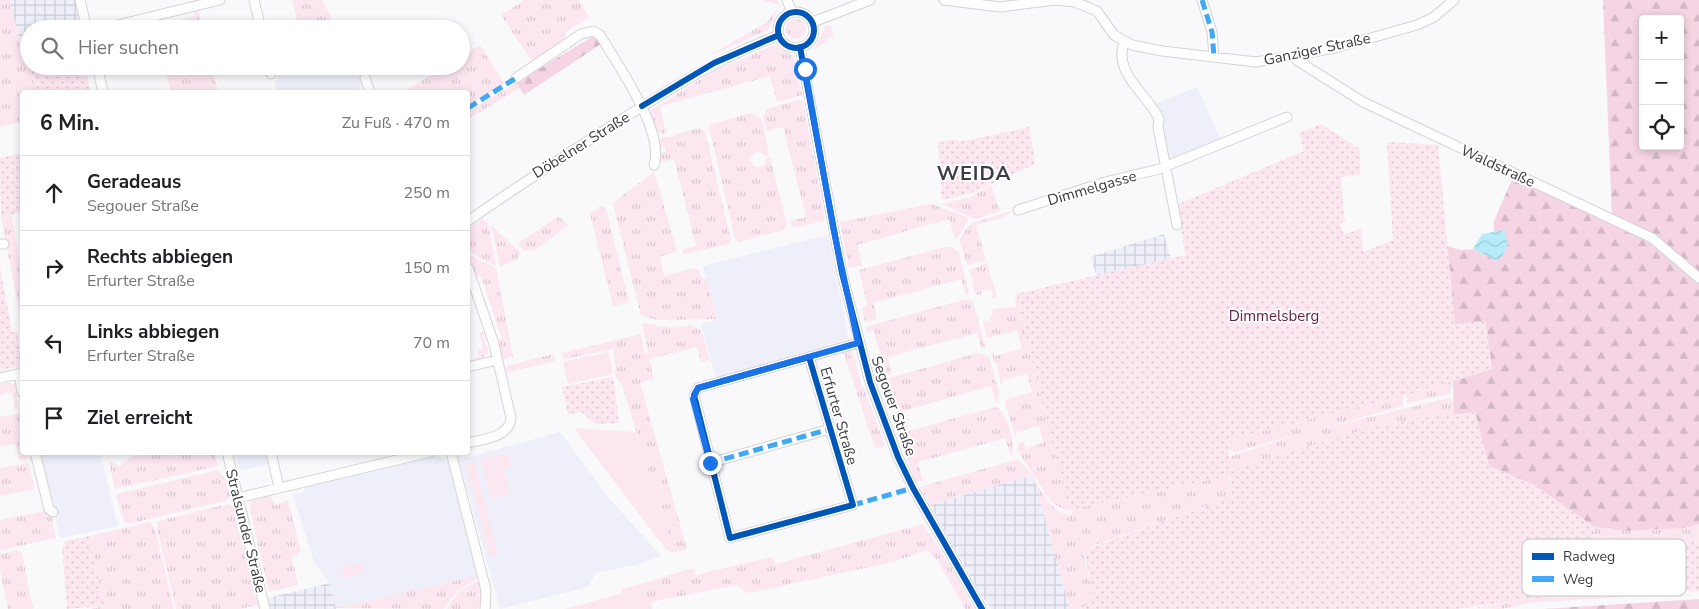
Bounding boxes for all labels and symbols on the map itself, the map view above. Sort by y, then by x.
street label: Ganziger Straße [1262,28,1372,70]
route start [794,58,817,81]
street label: Döbelner Straße [529,107,633,183]
street label: Waldstraße [1458,140,1538,192]
district label: WEIDA [937,160,1011,187]
street label: Dimmelgasse [1045,166,1139,210]
park label: Dimmelsberg [1229,306,1319,326]
street label: Segouer Straße [867,353,921,459]
street label: Erfurter Straße [815,365,863,467]
route end [699,452,722,475]
street label: Stralsunder Straße [221,467,271,595]
legend [1522,539,1686,596]
text: Radweg [1563,547,1615,566]
text: Weg [1563,570,1593,589]

